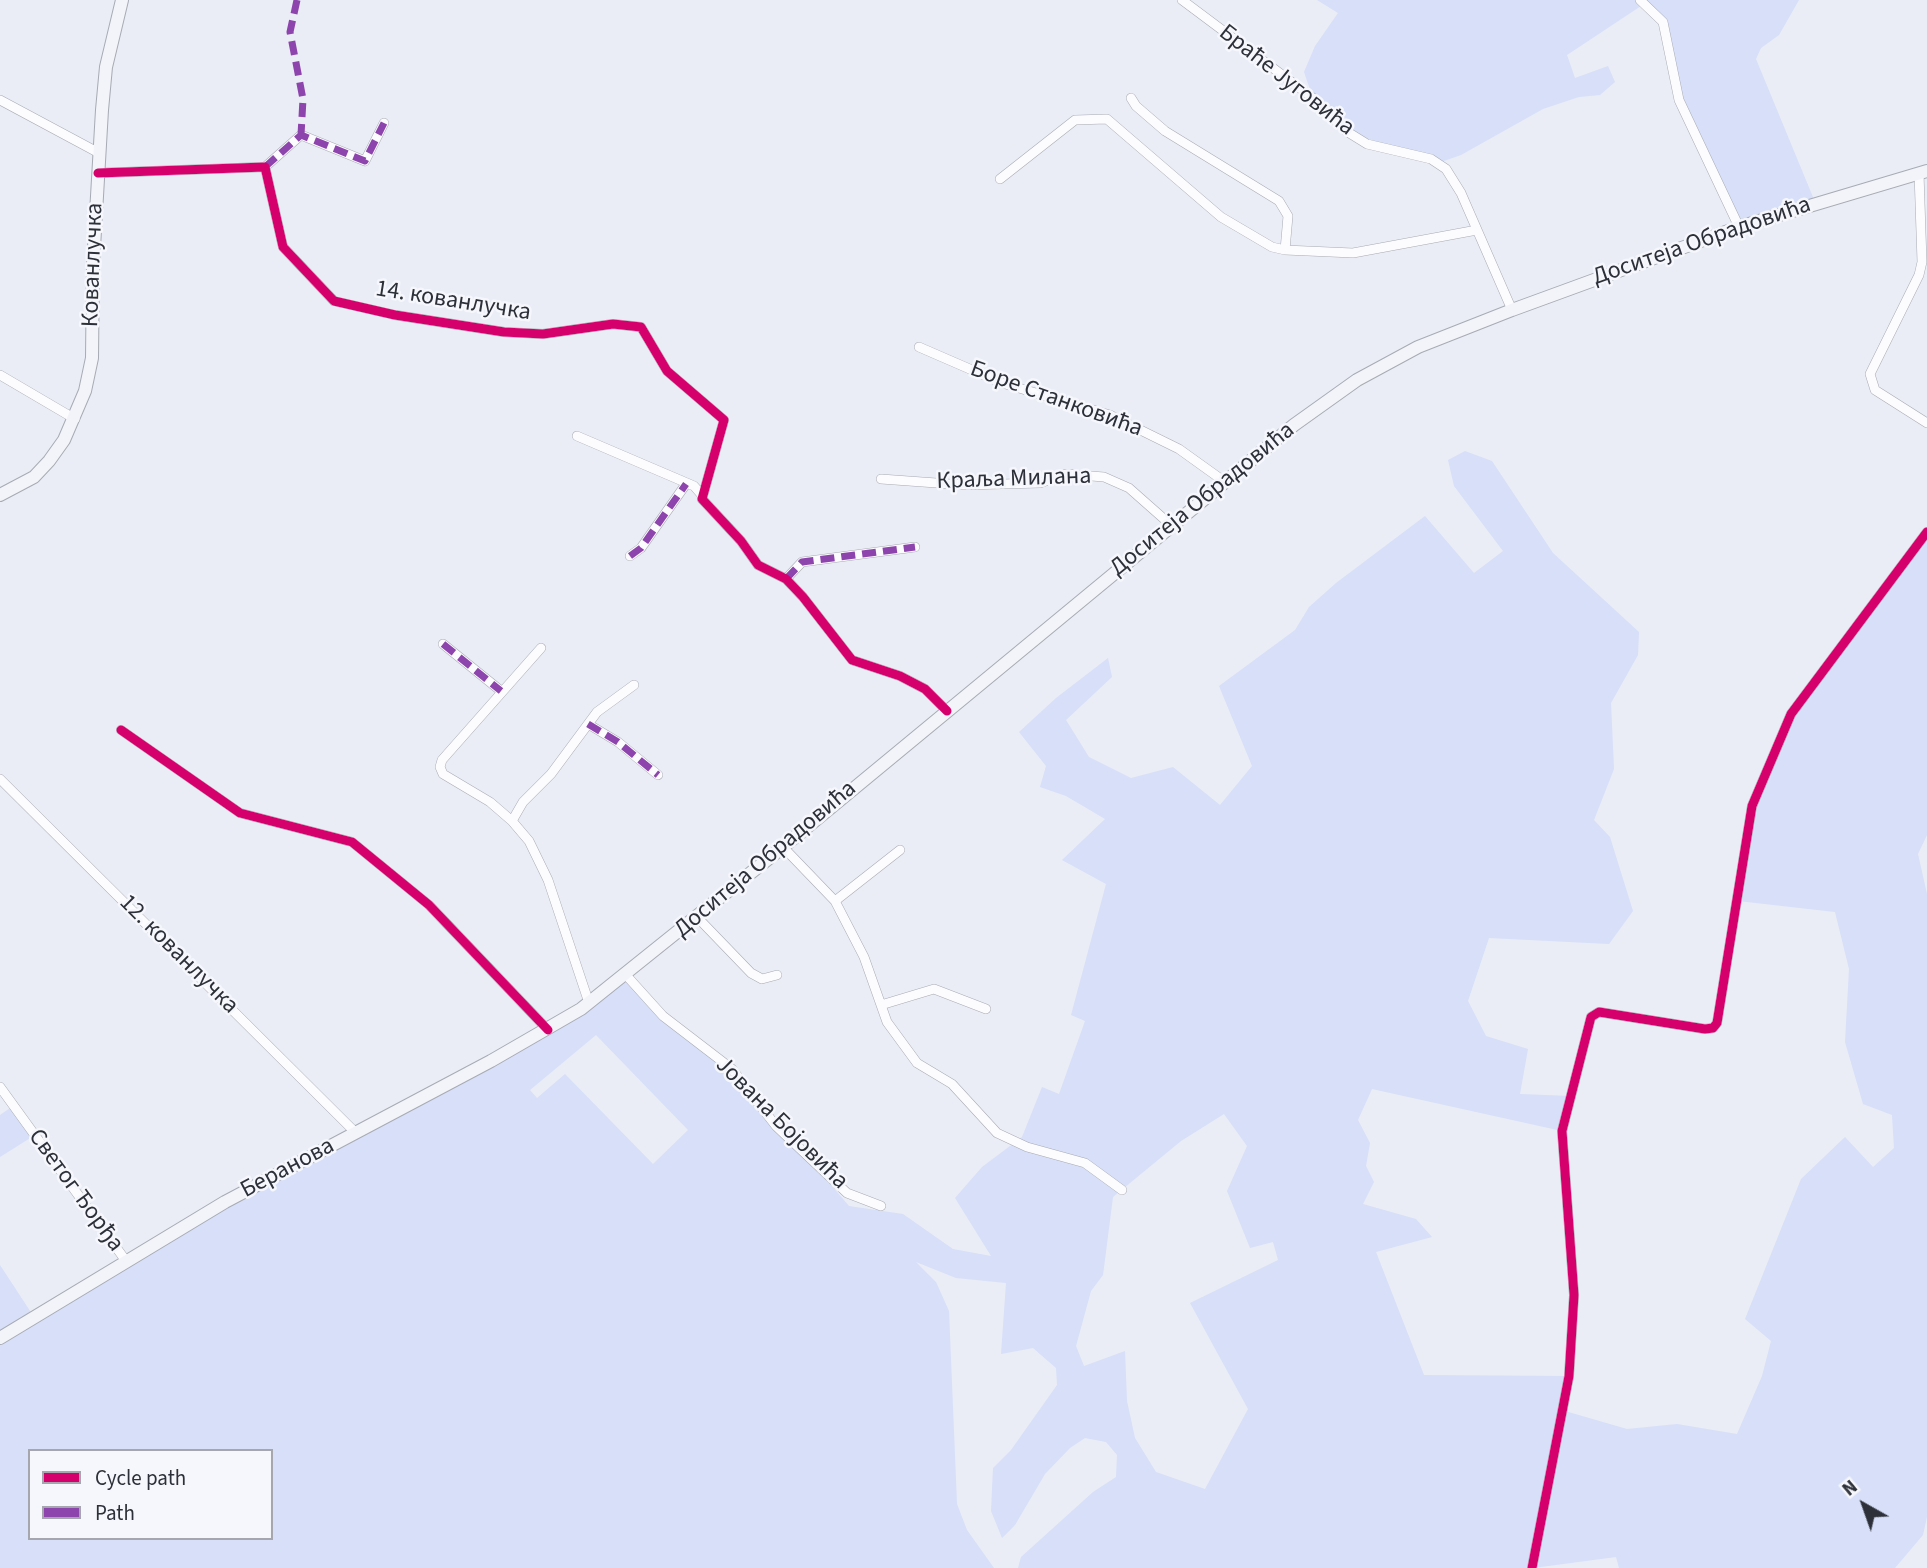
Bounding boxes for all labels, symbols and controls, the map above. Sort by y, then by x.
street label: Браће Југовића [1212,19,1360,143]
street label: Доситеја Обрадовића [1589,191,1815,293]
street label: Кованлучка [77,202,111,328]
street label: 14. кованлучка [373,276,533,328]
street label: Боре Станковића [966,355,1146,445]
street label: Доситеја Обрадовића [1105,417,1301,583]
street label: Краља Милана [936,463,1092,497]
street label: Доситеја Обрадовића [669,775,863,945]
street label: 12. кованлучка [112,889,244,1021]
street label: Јована Бојовића [709,1052,853,1196]
street label: Светог Ђорђа [21,1124,129,1258]
street label: Беранова [236,1132,340,1206]
legend [28,1449,273,1540]
text: Cycle path [95,1463,186,1493]
north arrow [1829,1470,1899,1540]
text: N [1837,1474,1864,1503]
text: Path [95,1498,135,1528]

